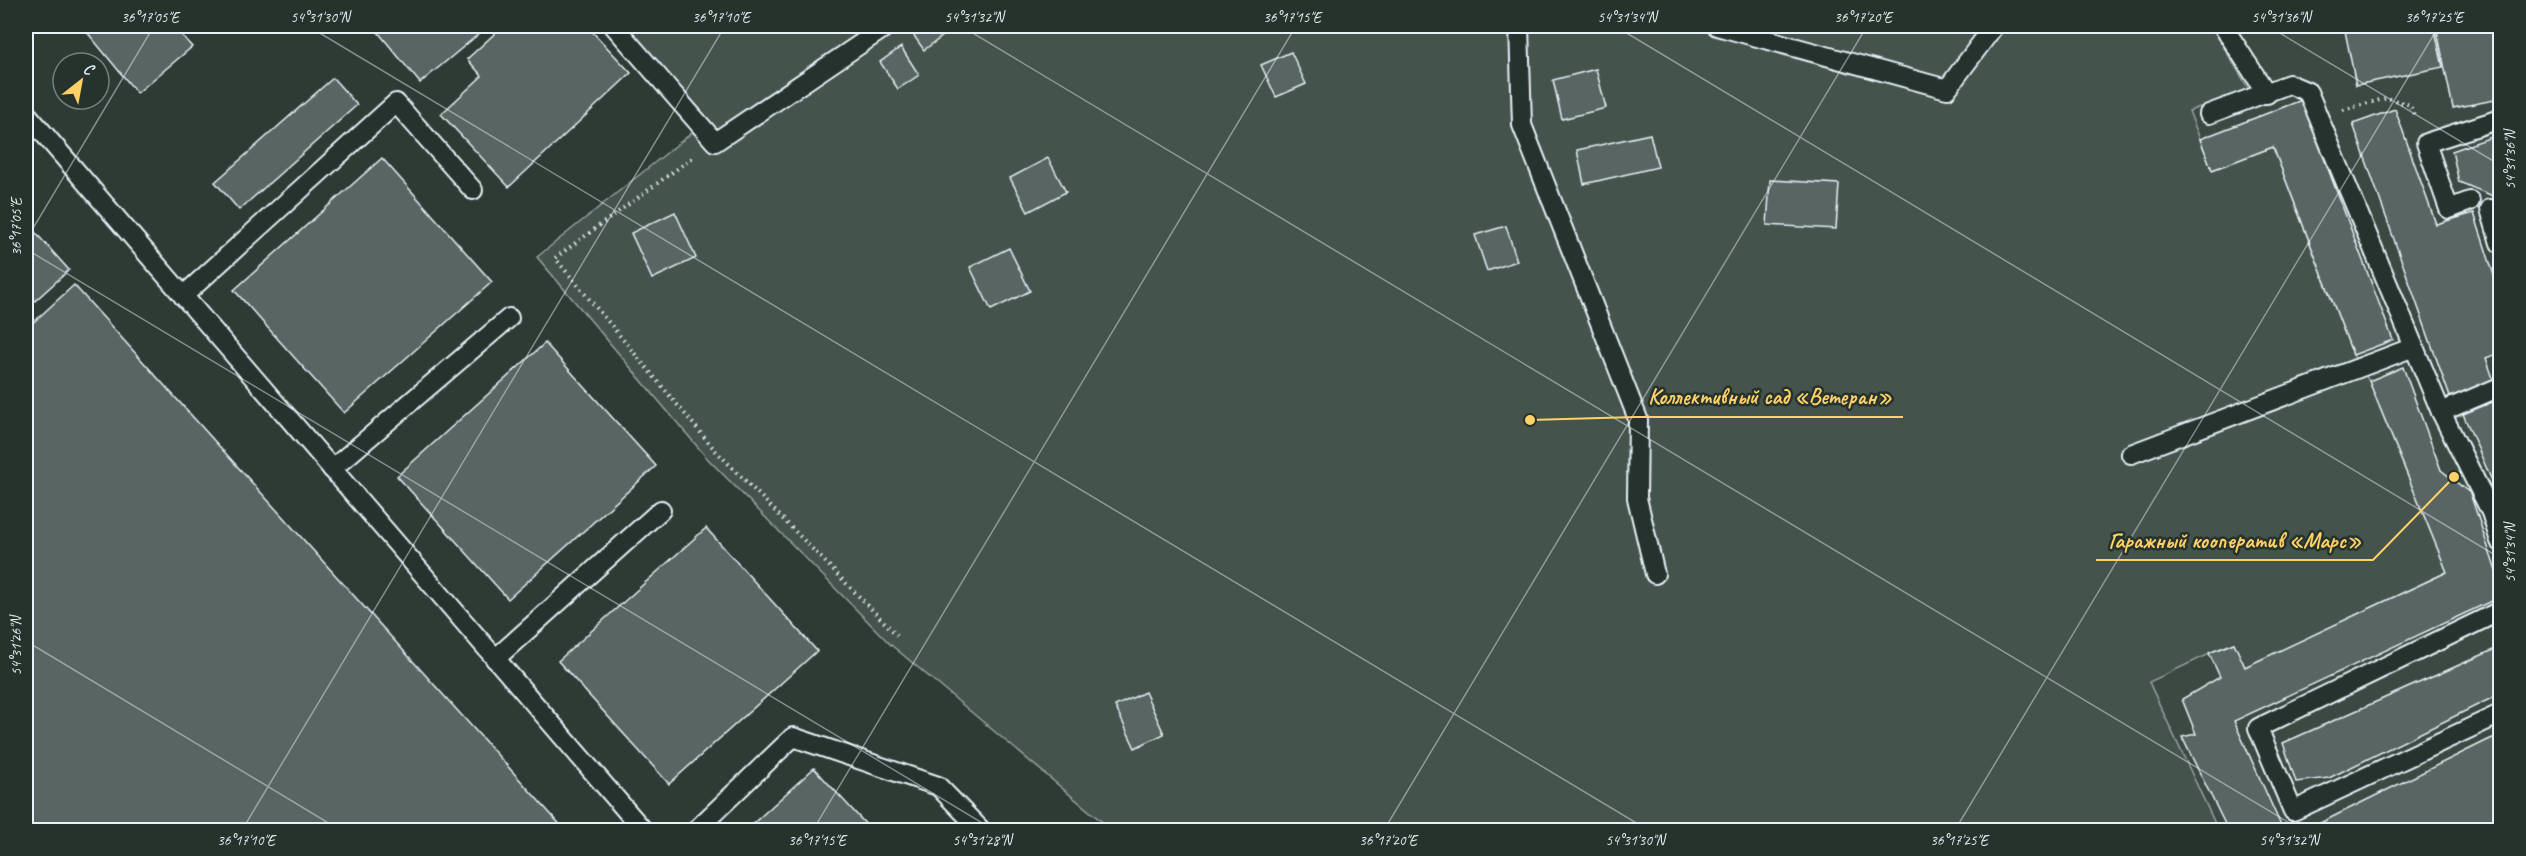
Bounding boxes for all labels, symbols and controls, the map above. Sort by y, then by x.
text: 36°17'05"E [121,8,181,27]
text: 54°31'30"N [290,8,353,27]
text: 36°17'10"E [692,8,752,27]
text: 54°31'32"N [944,8,1007,27]
text: 36°17'15"E [1263,8,1323,27]
text: 54°31'34"N [1597,8,1660,27]
text: 36°17'20"E [1834,8,1894,27]
text: 54°31'36"N [2251,8,2314,27]
text: 36°17'25"E [2405,8,2465,27]
north arrow [51,51,111,111]
text: С [80,58,99,81]
text: 54°31'36"N [2501,127,2520,190]
text: 36°17'05"E [7,196,26,256]
callout: Коллективный сад «Ветеран» [1636,377,1903,417]
text: Коллективный сад «Ветеран» [1648,383,1892,411]
callout: Гаражный кооператив «Марс» [2096,520,2373,560]
text: 54°31'34"N [2501,520,2520,583]
text: Гаражный кооператив «Марс» [2109,527,2362,555]
text: 54°31'26"N [7,613,26,676]
text: 36°17'10"E [217,831,277,850]
text: 36°17'15"E [788,831,848,850]
text: 54°31'28"N [952,831,1015,850]
text: 36°17'20"E [1359,831,1419,850]
text: 54°31'30"N [1605,831,1668,850]
text: 36°17'25"E [1930,831,1990,850]
text: 54°31'32"N [2259,831,2322,850]

